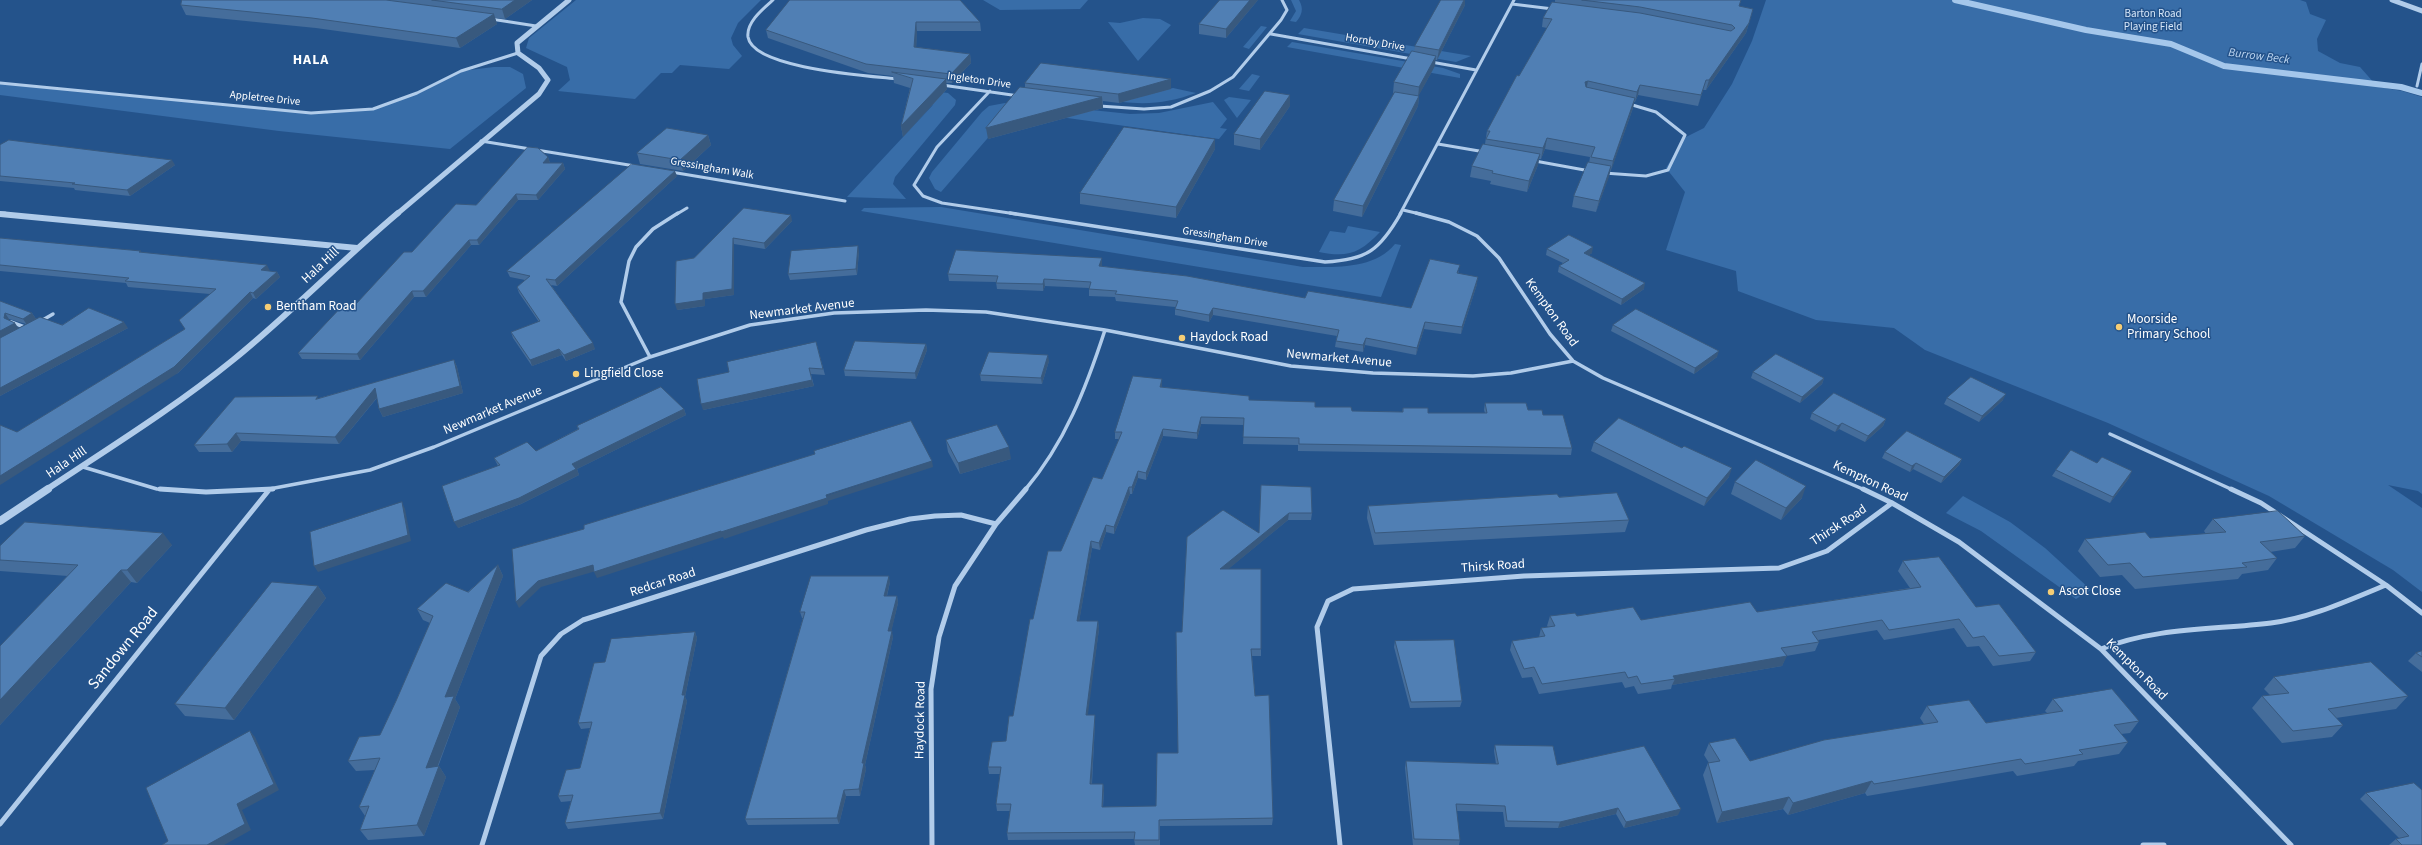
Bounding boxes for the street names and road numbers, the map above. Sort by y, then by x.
street label: Hornby Drive [1344,31,1406,55]
street label: Ingleton Drive [946,70,1012,92]
street label: Appletree Drive [229,89,301,109]
street label: Gressingham Walk [669,155,755,183]
street label: Gressingham Drive [1181,225,1269,251]
street label: Hala Hill [299,245,343,287]
street label: Kempton Road [1521,276,1581,350]
street label: Newmarket Avenue [749,296,855,324]
street label: Newmarket Avenue [1286,347,1392,371]
street label: Newmarket Avenue [441,383,545,439]
street label: Hala Hill [44,444,90,482]
street label: Kempton Road [1830,458,1910,506]
street label: Thirsk Road [1808,502,1870,550]
street label: Thirsk Road [1460,557,1526,577]
street label: Redcar Road [628,565,698,601]
street label: Sandown Road [85,604,163,694]
street label: Kempton Road [2102,636,2170,704]
street label: Haydock Road [913,681,929,759]

